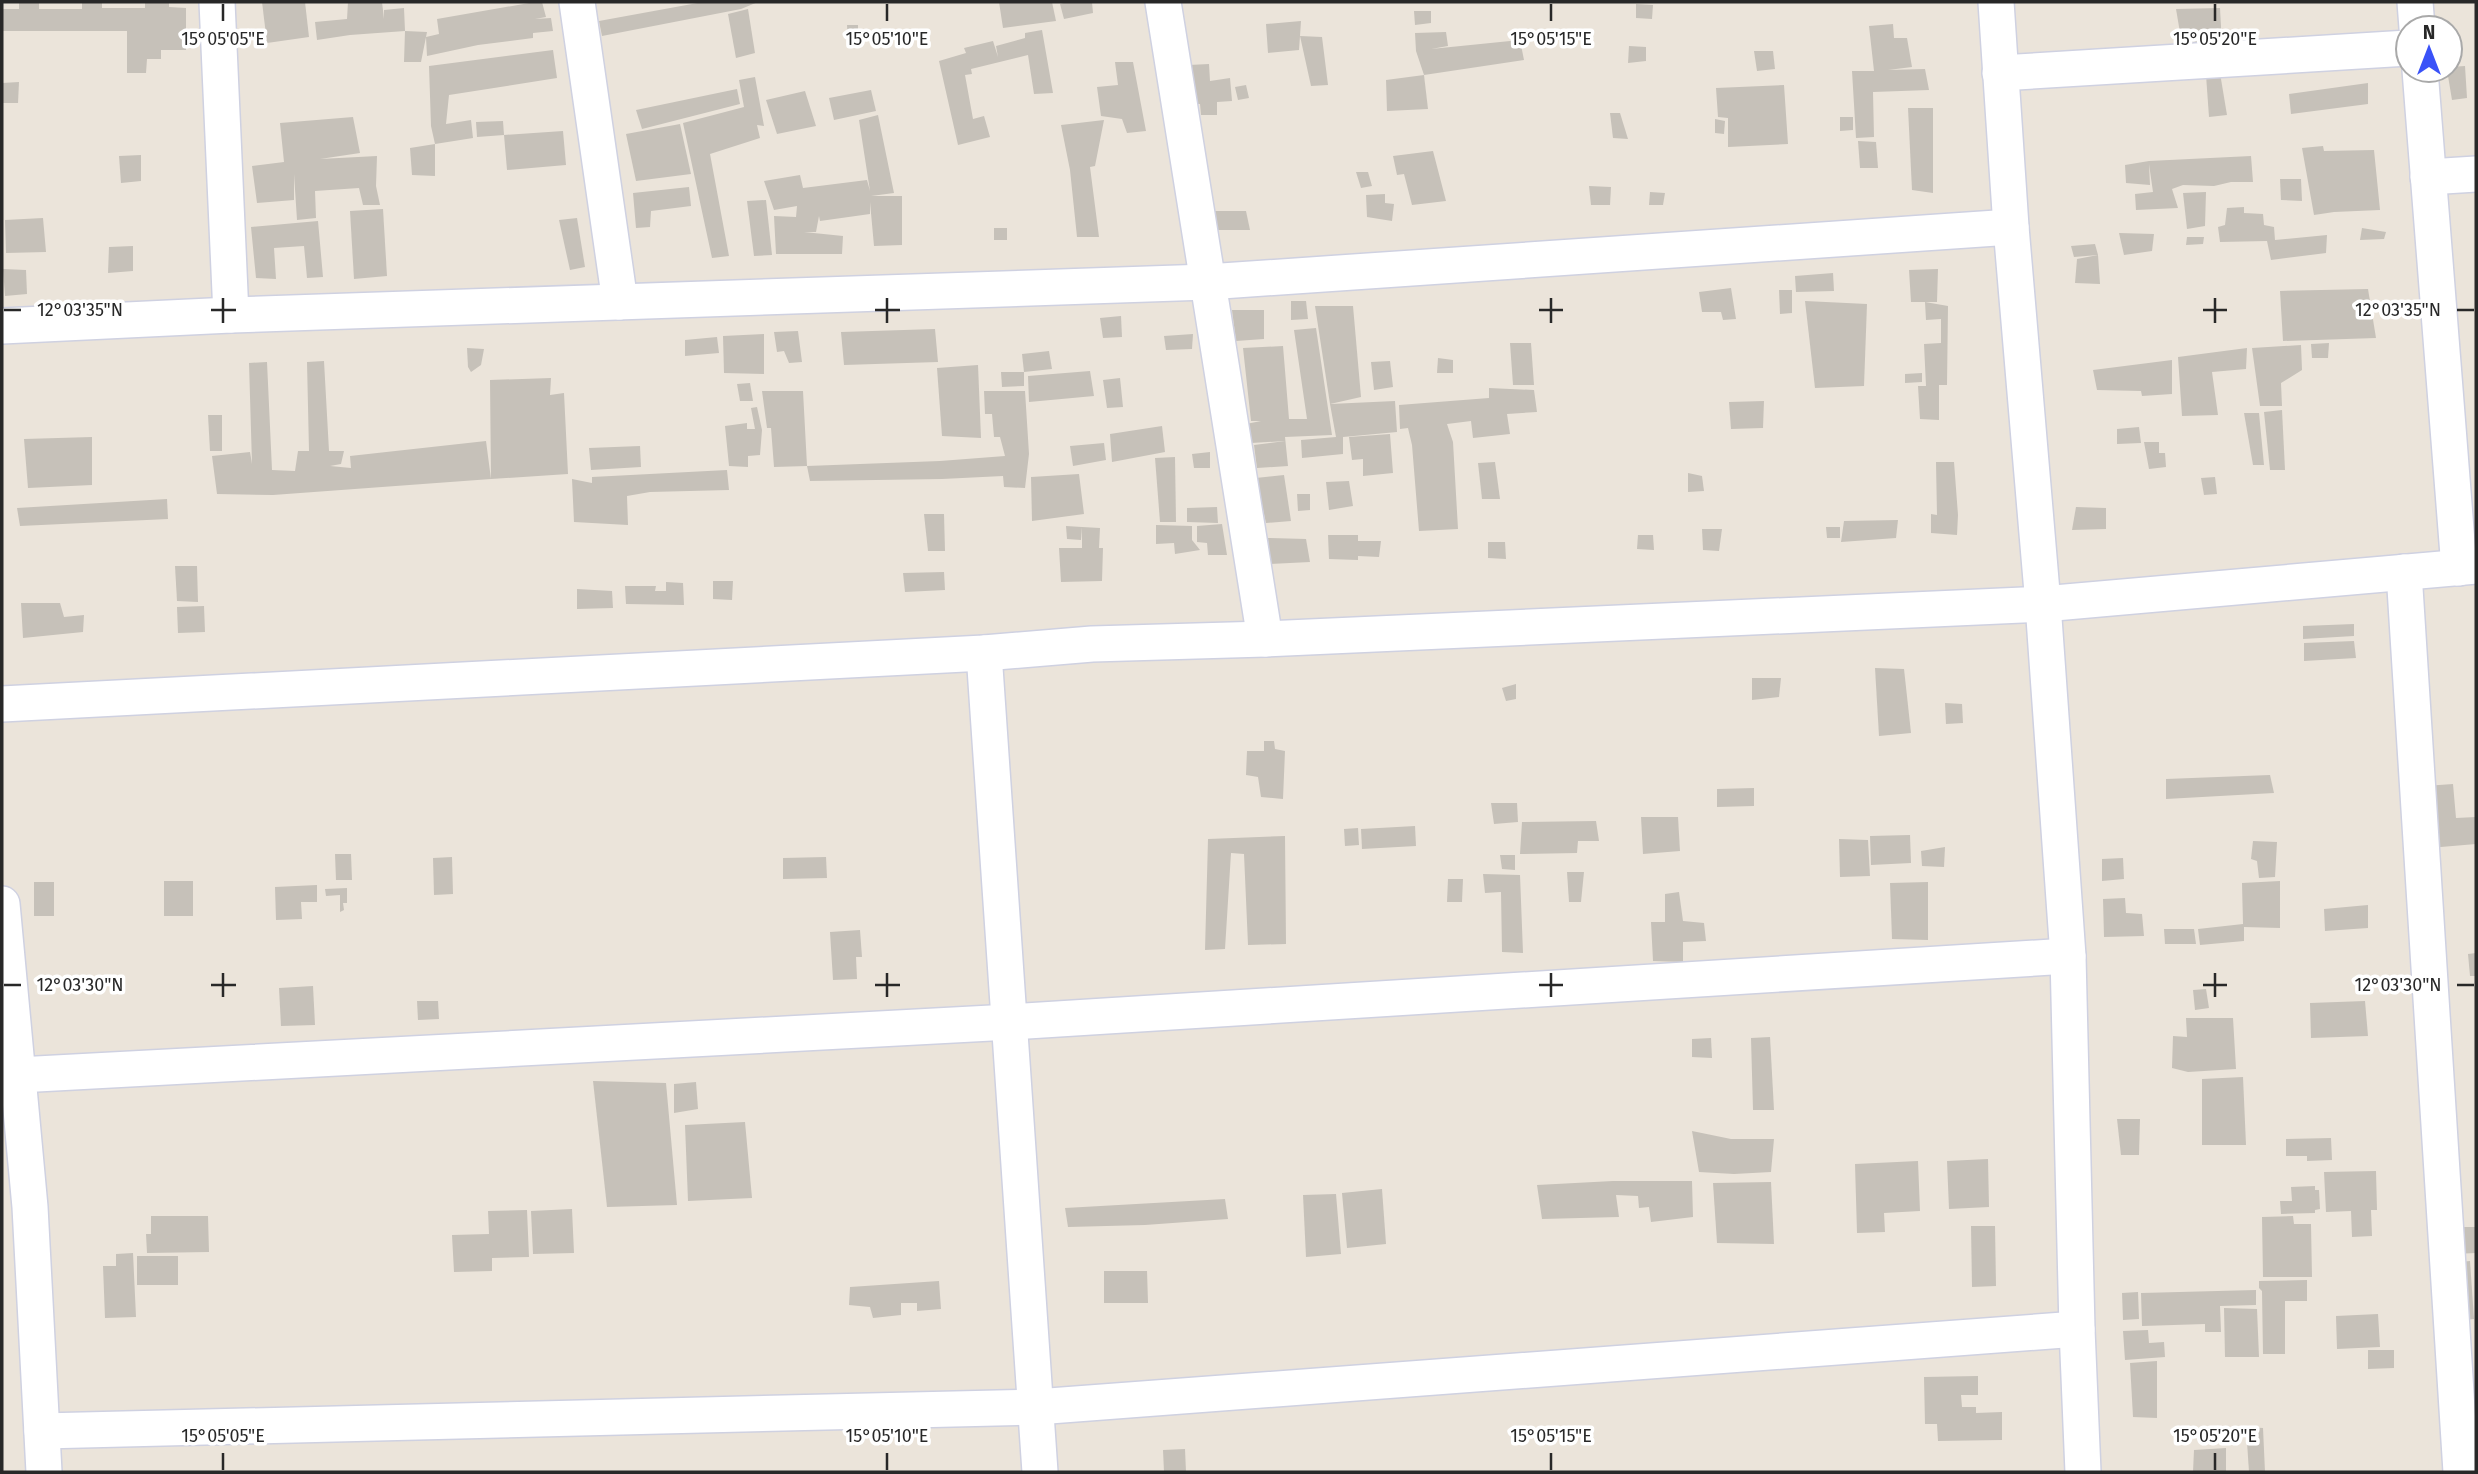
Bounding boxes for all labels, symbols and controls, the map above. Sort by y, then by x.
north arrow [2394,14,2464,84]
text: N [2423,21,2435,44]
text: 15°05'05"E [181,28,265,50]
text: 15°05'10"E [846,28,928,50]
text: 15°05'15"E [1510,28,1592,50]
text: 15°05'20"E [2173,28,2257,50]
text: 12°03'35"N [37,299,123,321]
text: 12°03'35"N [2355,299,2441,321]
text: 12°03'30"N [36,974,124,996]
text: 12°03'30"N [2354,974,2442,996]
text: 15°05'05"E [181,1425,265,1447]
text: 15°05'10"E [846,1425,928,1447]
text: 15°05'15"E [1510,1425,1592,1447]
text: 15°05'20"E [2173,1425,2257,1447]

